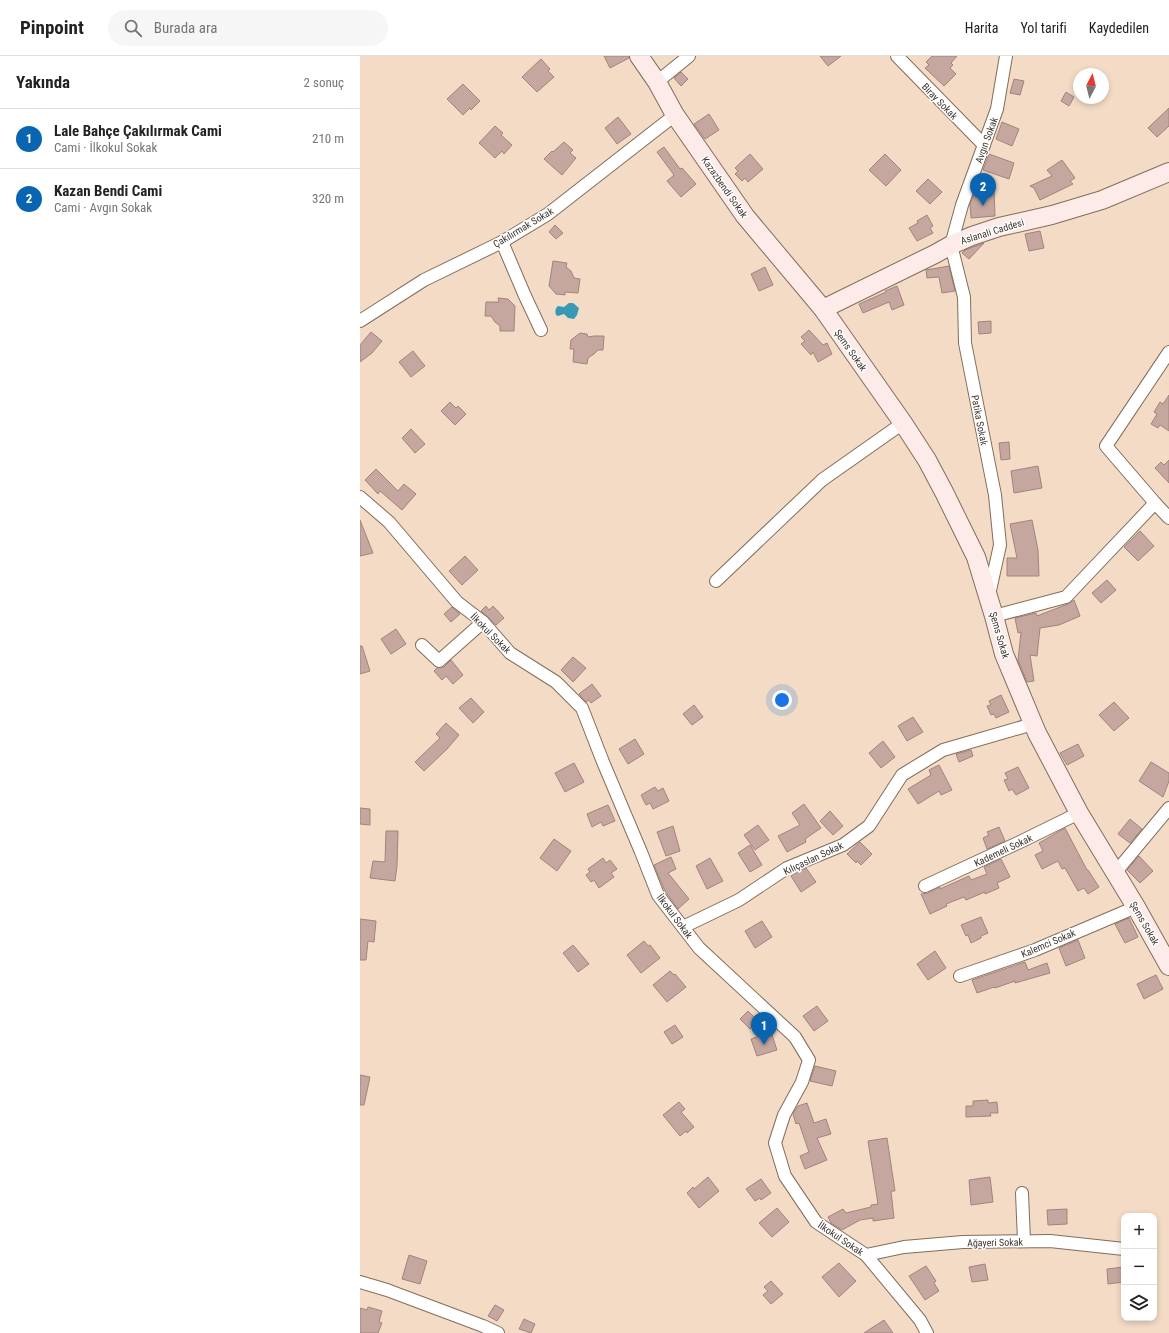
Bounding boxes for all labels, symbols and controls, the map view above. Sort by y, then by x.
search box [108,10,388,46]
text: Pinpoint [20,16,84,39]
icon: search [122,17,144,39]
text: Burada ara [154,19,217,37]
text: Harita [965,20,998,36]
text: Yol tarifi [1020,20,1067,36]
text: Kaydedilen [1089,20,1149,36]
north arrow [1073,68,1109,104]
text: Yakında [16,72,70,92]
text: 2 sonuç [304,75,344,90]
street label: Biray Sokak [920,81,960,122]
street label: Avgın Sokak [973,115,1000,165]
text: Lale Bahçe Çakılırmak Cami [54,122,222,140]
text: 1 [26,131,32,146]
text: 210 m [312,131,344,146]
text: Cami · İlkokul Sokak [54,140,157,155]
street label: Kazazbendi Sokak [699,155,750,220]
pin: 2 [970,173,996,206]
text: Kazan Bendi Cami [54,182,162,200]
text: 2 [26,191,32,206]
text: 320 m [312,191,344,206]
text: Cami · Avgın Sokak [54,200,152,215]
street label: Çakılırmak Sokak [491,205,556,250]
street label: Aslanali Caddesi [959,217,1025,246]
street label: Şems Sokak [832,327,869,374]
street label: Patika Sokak [969,394,990,447]
street label: İlkokul Sokak [468,610,514,656]
street label: Şems Sokak [988,610,1012,660]
your location [772,690,792,710]
street label: Kademeli Sokak [972,832,1035,869]
street label: Kılıçaslan Sokak [782,840,845,877]
street label: İlkokul Sokak [654,892,696,941]
street label: Şems Sokak [1128,900,1162,947]
street label: Kalemci Sokak [1019,927,1077,960]
pin: 1 [751,1012,777,1045]
map controls [1121,1213,1157,1321]
button: + [1121,1213,1157,1249]
street label: İlkokul Sokak [816,1218,866,1258]
street label: Ağayeri Sokak [967,1237,1024,1248]
button: − [1121,1249,1157,1285]
button: layers [1121,1285,1157,1321]

